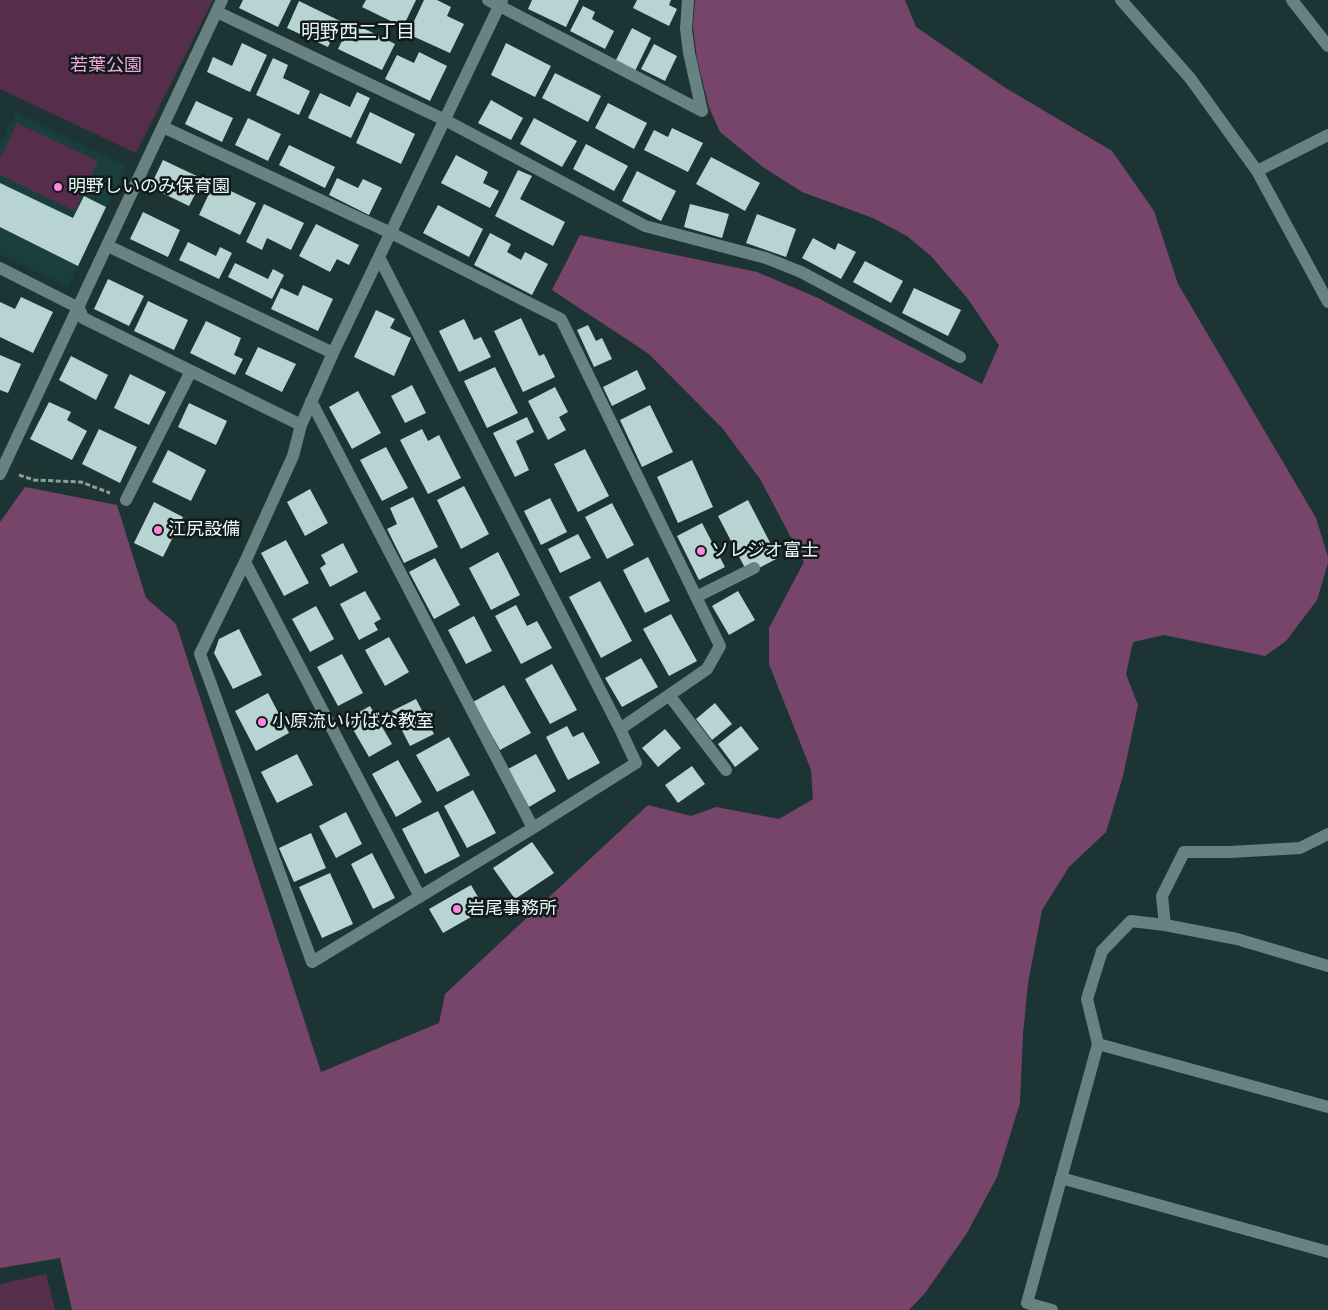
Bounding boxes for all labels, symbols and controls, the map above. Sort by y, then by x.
district label: 明野西二丁目 [301,21,415,43]
park label: 若葉公園 [70,55,142,77]
place label: 明野しいのみ保育園 [68,176,230,198]
marker: 明野しいのみ保育園 [52,181,64,193]
place label: 江尻設備 [168,519,240,541]
marker: 江尻設備 [152,524,164,536]
place label: ソレジオ富士 [711,540,819,562]
marker: ソレジオ富士 [695,545,707,557]
place label: 小原流いけばな教室 [272,711,434,733]
marker: 小原流いけばな教室 [256,716,268,728]
place label: 岩尾事務所 [467,898,557,920]
marker: 岩尾事務所 [451,903,463,915]

